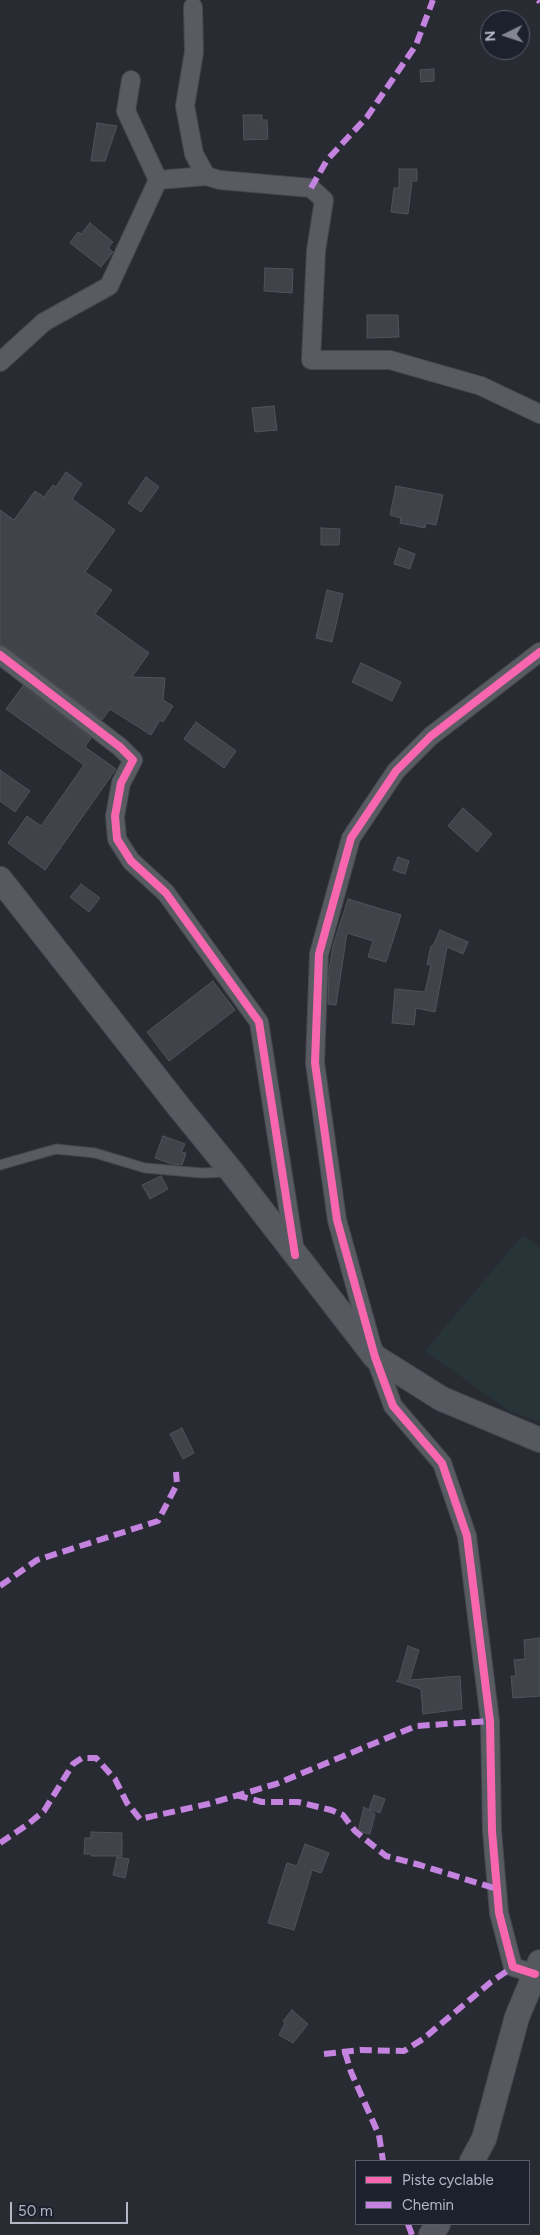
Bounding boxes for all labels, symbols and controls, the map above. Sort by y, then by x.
north arrow [480,10,530,60]
text: N [482,30,499,42]
legend [355,2160,530,2225]
text: Piste cyclable [402,2171,494,2189]
scale bar [12,2192,130,2224]
text: Chemin [402,2196,454,2214]
text: 50 m [18,2202,53,2220]

